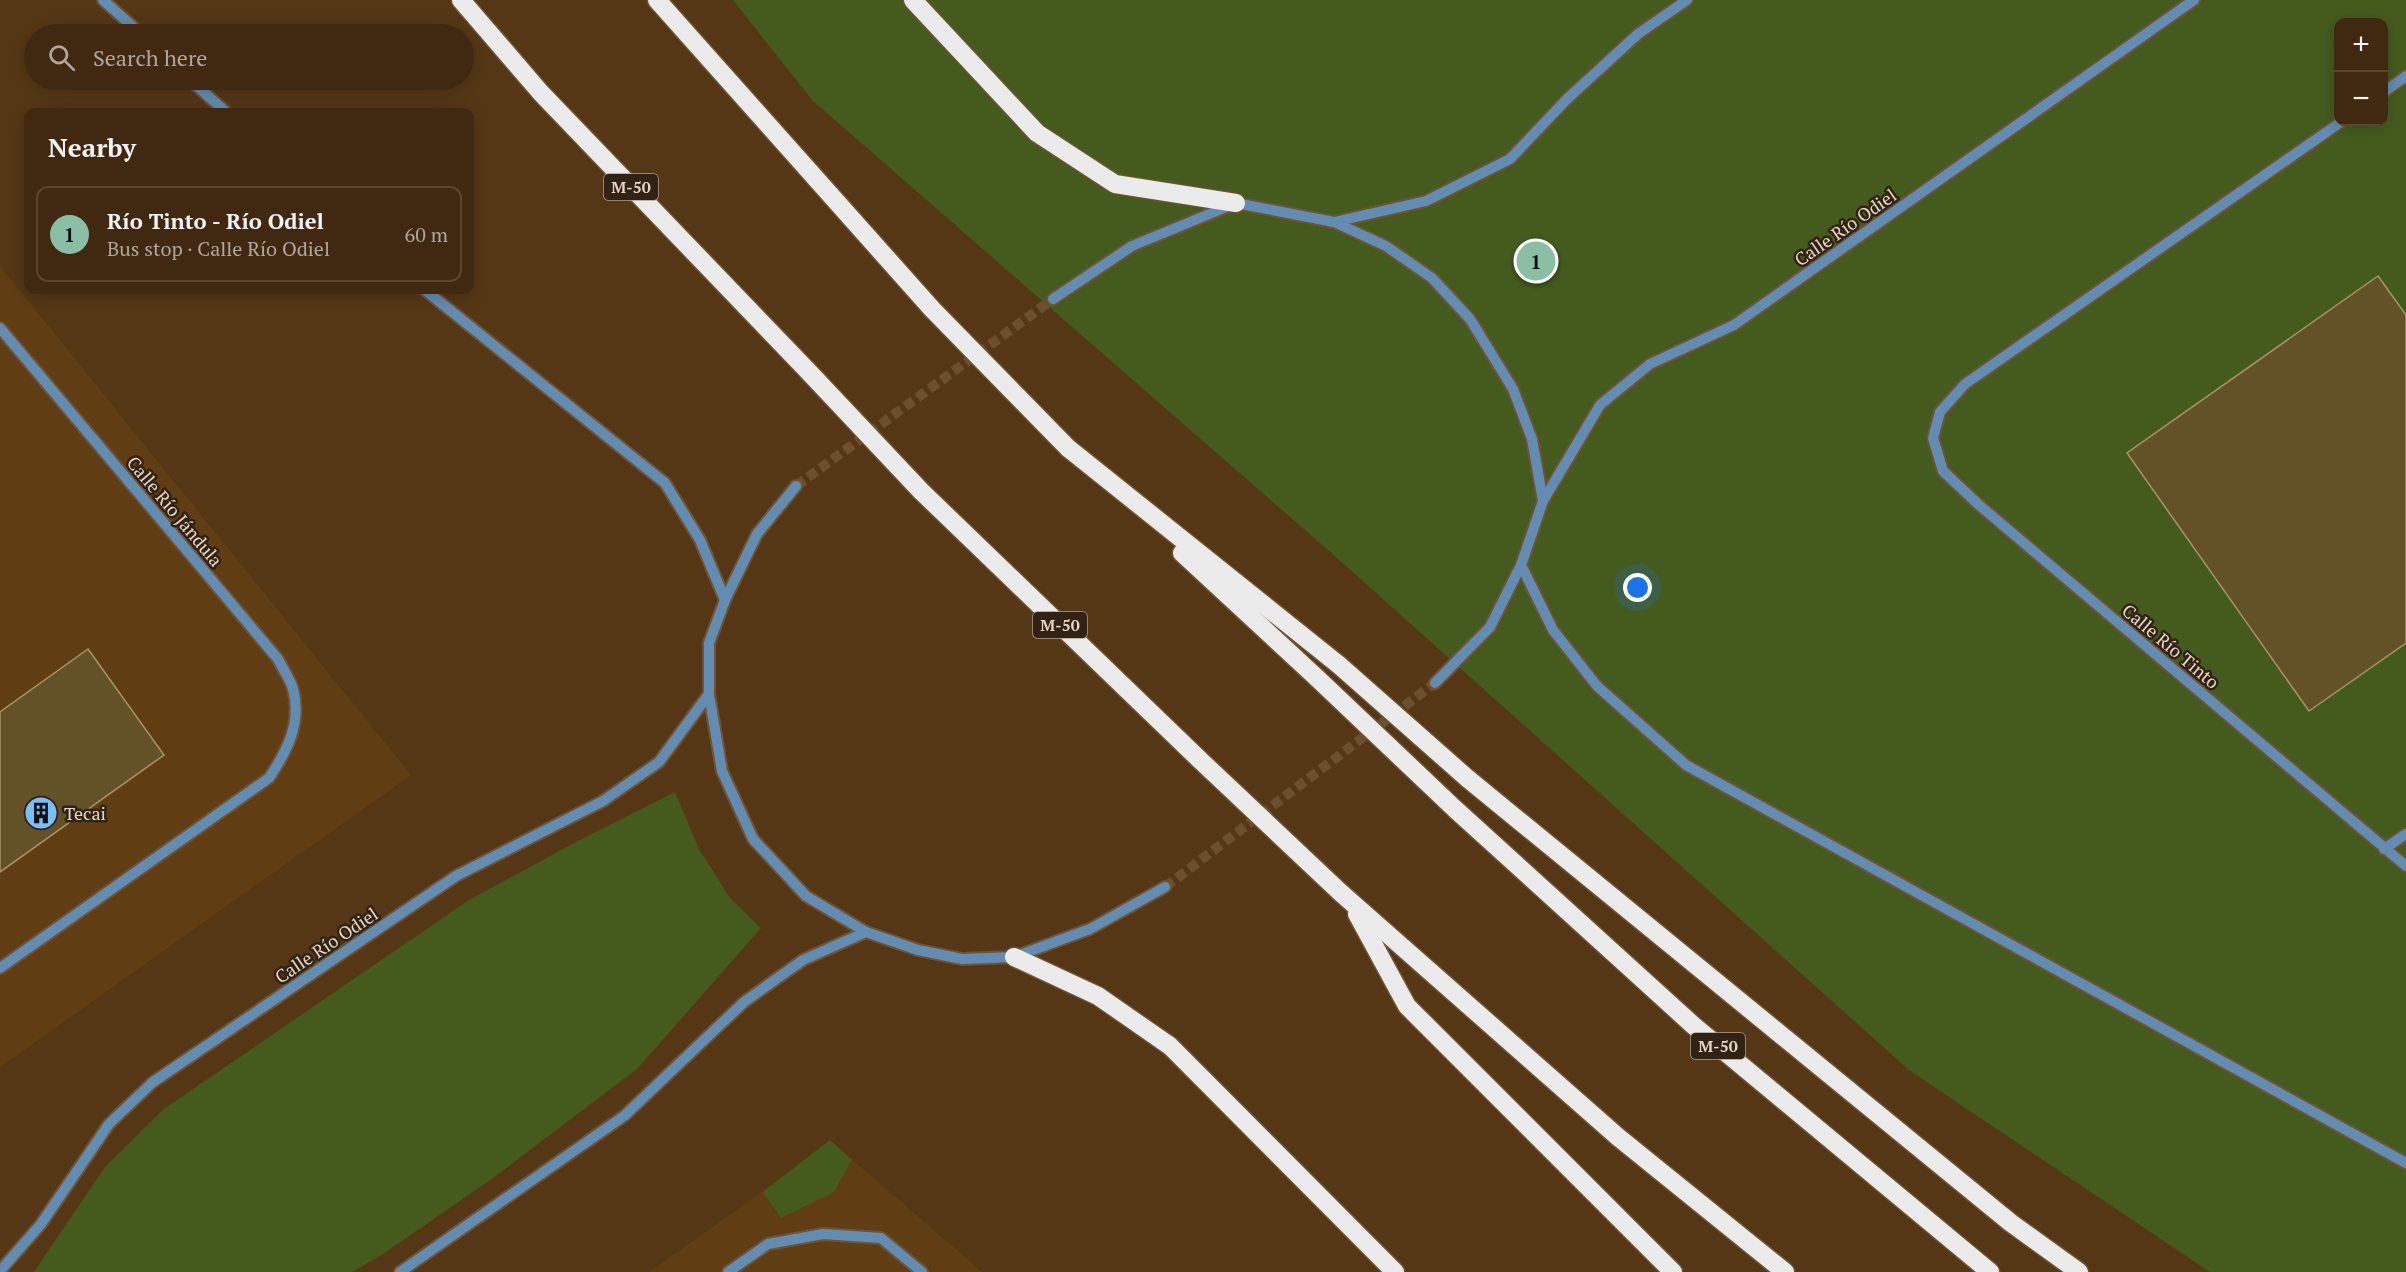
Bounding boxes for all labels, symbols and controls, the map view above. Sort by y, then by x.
map controls [2334,18,2388,126]
button: + [2334,18,2388,72]
search box [24,24,474,90]
icon: search [45,41,78,74]
text: Search here [93,43,207,72]
button: − [2334,72,2388,126]
text: Nearby [48,130,136,164]
road number: M-50 [604,174,658,200]
street label: Calle Río Odiel [1789,183,1901,271]
text: Río Tinto - Río Odiel [107,206,324,235]
text: 1 [64,221,75,248]
text: 60 m [405,221,448,248]
text: Bus stop · Calle Río Odiel [107,235,330,262]
pin: 1 [1516,238,1556,284]
street label: Calle Río Jándula [122,451,228,571]
your location [1623,573,1652,602]
street label: Calle Río Tinto [2117,598,2225,694]
road number: M-50 [1033,612,1087,638]
building icon: Tecai [23,795,59,831]
place label: Tecai [64,801,106,825]
street label: Calle Río Odiel [270,902,382,988]
road number: M-50 [1691,1033,1745,1059]

